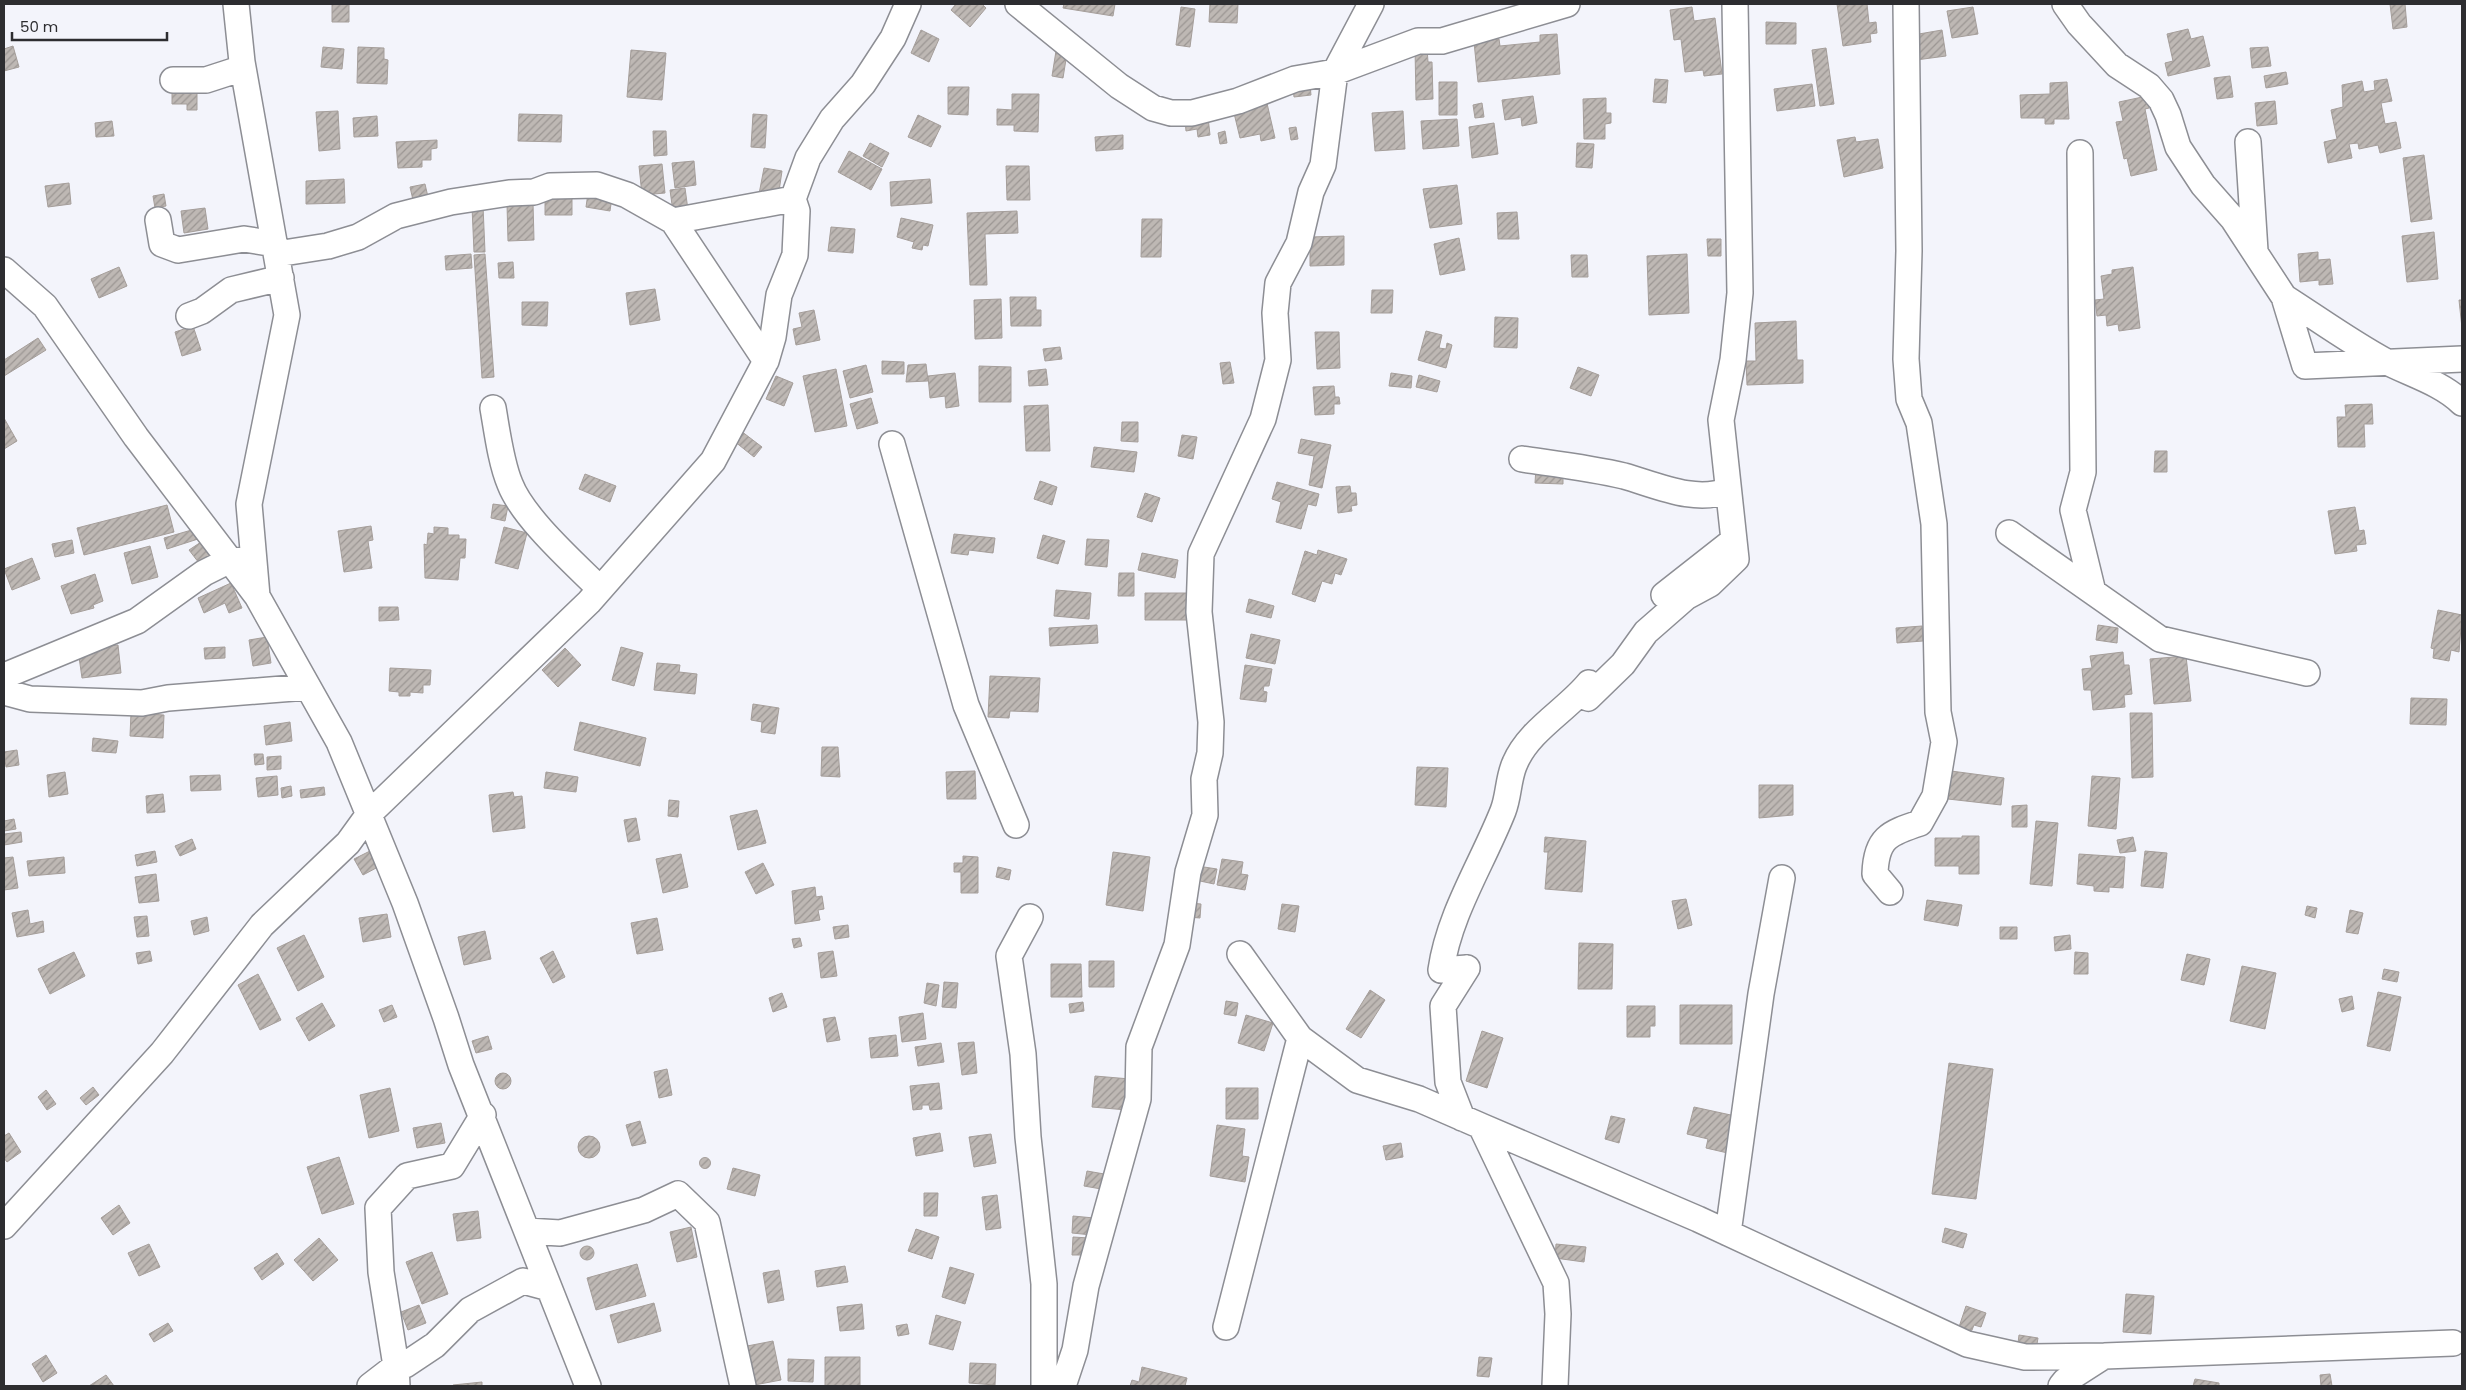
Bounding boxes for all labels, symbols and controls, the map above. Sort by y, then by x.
scale bar [12,10,168,42]
text: 50 m [20,16,58,37]

